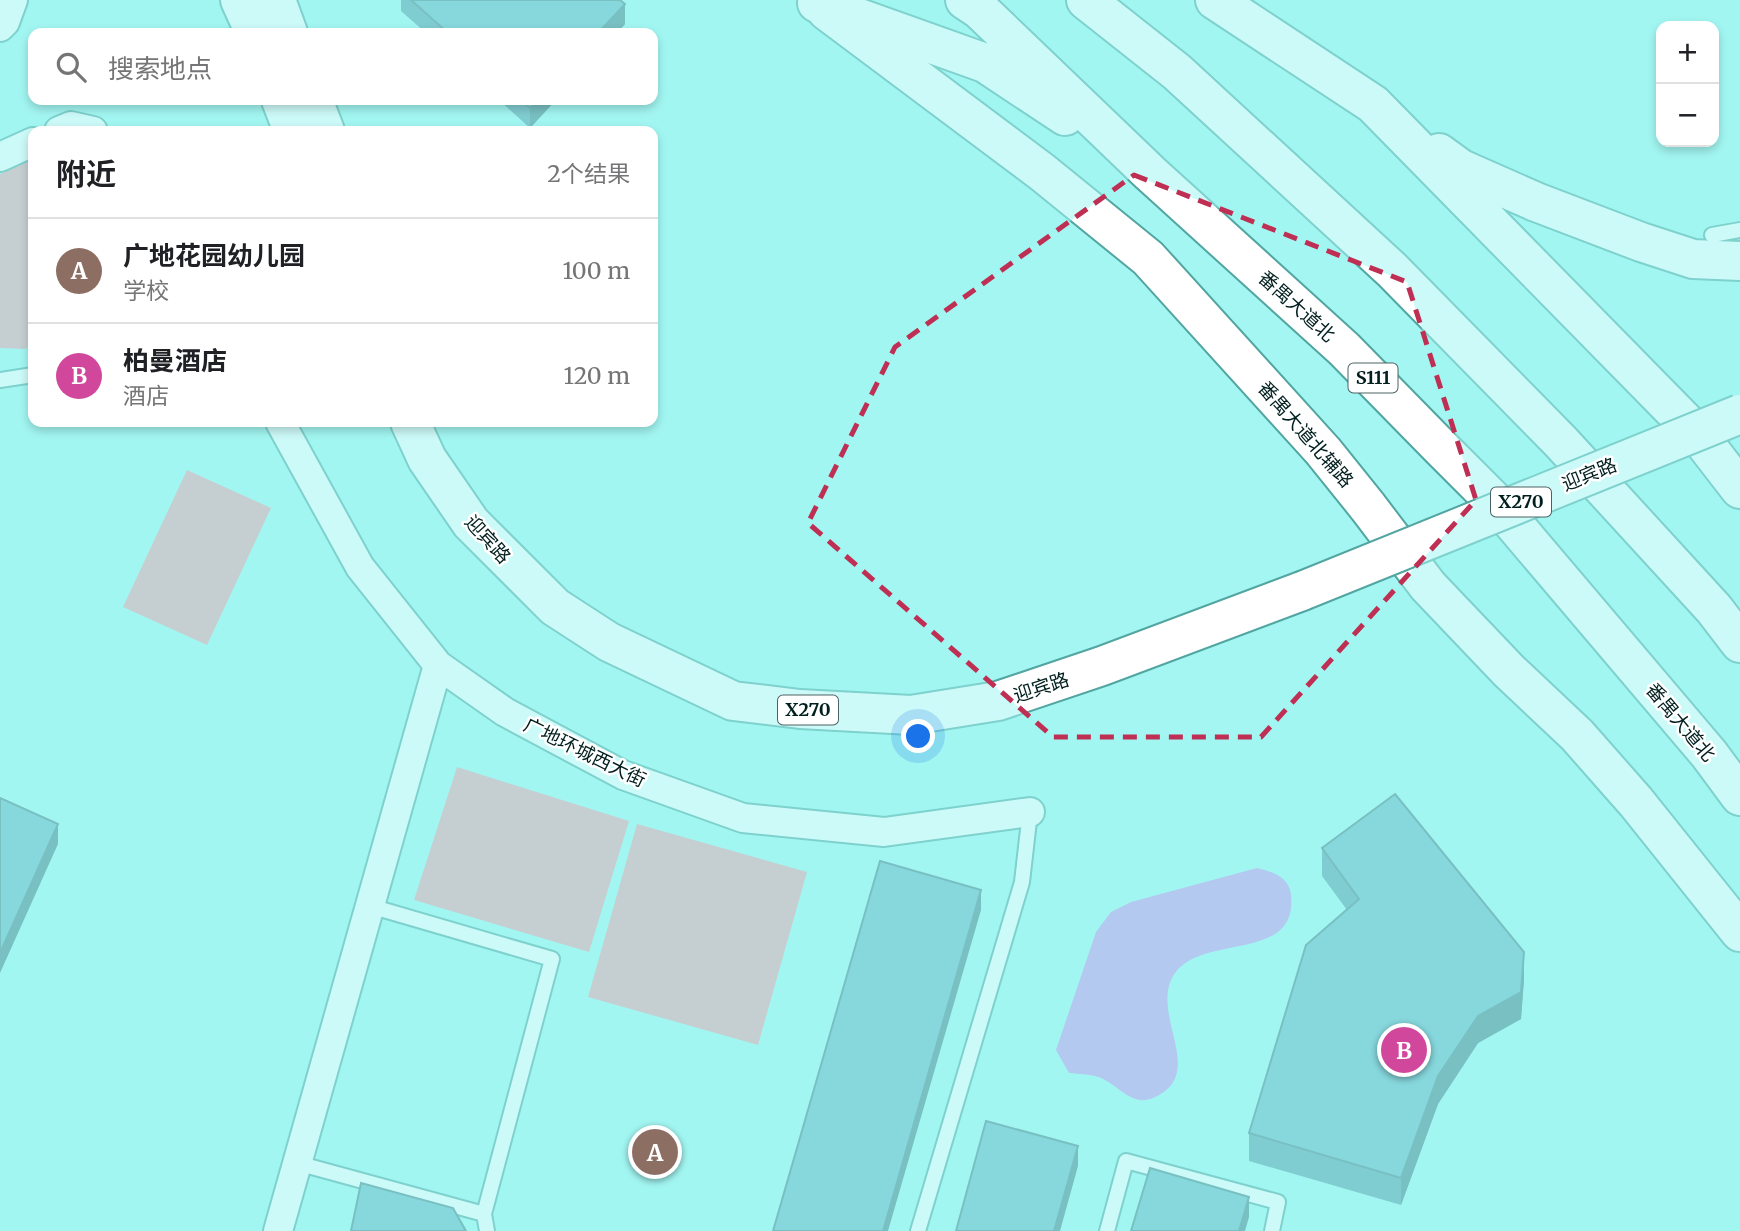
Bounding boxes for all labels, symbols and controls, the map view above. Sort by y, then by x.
map controls [1656,21,1719,147]
button: + [1656,21,1719,84]
search box [28,28,658,105]
icon: search [52,48,90,86]
text: 搜索地点 [108,52,212,85]
button: − [1656,84,1719,147]
text: 附近 [56,155,116,193]
text: 2个结果 [547,159,630,188]
text: 广地花园幼儿园 [123,239,305,272]
text: A [71,256,87,285]
text: 100 m [562,256,630,285]
street label: 番禺大道北 [1254,265,1340,347]
text: 学校 [123,276,169,305]
text: 柏曼酒店 [123,344,227,377]
text: B [71,361,87,390]
text: 120 m [564,361,630,390]
road number: S111 [1348,364,1398,392]
street label: 番禺大道北辅路 [1253,376,1359,492]
text: 酒店 [123,381,169,410]
street label: 迎宾路 [1558,452,1620,496]
road number: X270 [1491,488,1551,516]
street label: 迎宾路 [460,510,516,568]
street label: 迎宾路 [1010,667,1072,707]
street label: 番禺大道北 [1641,678,1721,766]
road number: X270 [778,696,838,724]
street label: 广地环城西大街 [520,712,650,792]
your location [901,719,935,753]
pin: B [1381,1024,1427,1076]
pin: A [632,1126,678,1178]

